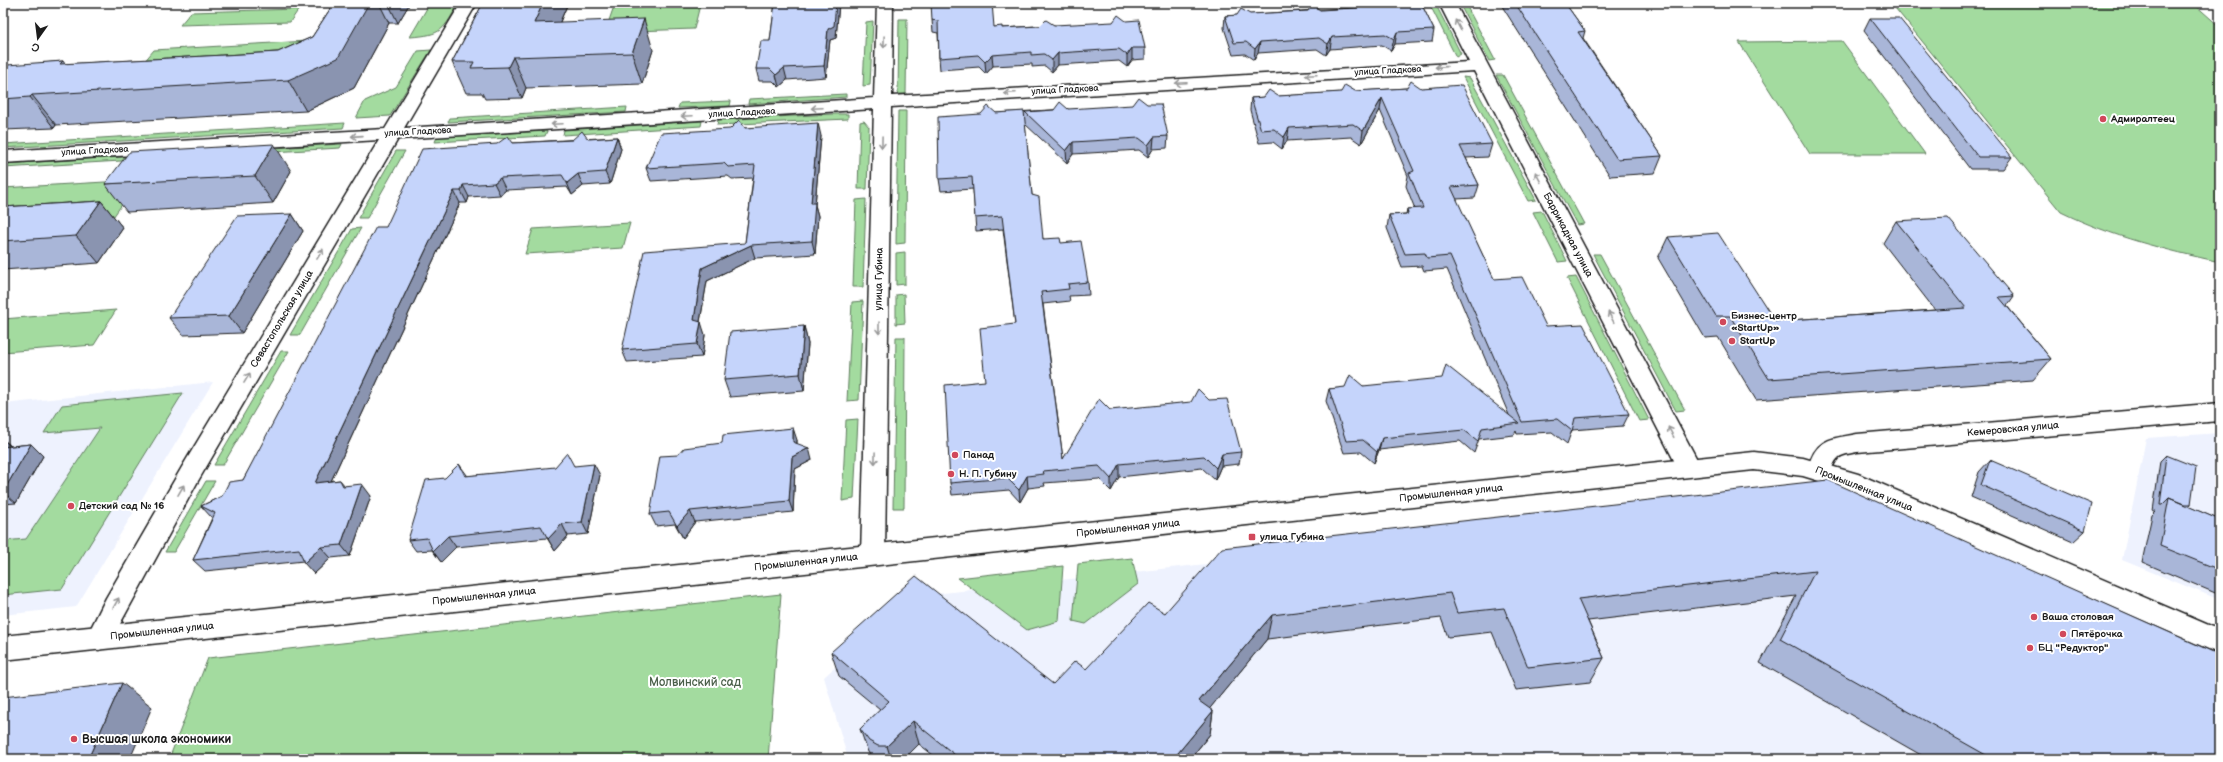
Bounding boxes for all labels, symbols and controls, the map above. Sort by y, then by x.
north arrow [18,18,58,58]
one-way arrow [1454,19,1462,31]
one-way arrow [880,35,888,48]
text: С [30,40,41,54]
street label: улица Гладкова [1354,64,1423,78]
one-way arrow [1435,64,1448,71]
one-way arrow [1305,72,1318,79]
one-way arrow [1175,79,1188,87]
street label: улица Гладкова [1031,83,1100,97]
one-way arrow [1004,90,1017,97]
one-way arrow [811,105,824,112]
street label: улица Гладкова [708,106,777,120]
one-way arrow [681,112,694,120]
place label: Адмиралтеец [2110,113,2175,125]
marker: Адмиралтеец [2098,114,2108,124]
one-way arrow [551,120,564,127]
street label: улица Гладкова [384,125,453,139]
one-way arrow [351,132,364,139]
one-way arrow [878,135,886,148]
street label: улица Гладкова [61,144,130,158]
one-way arrow [1534,171,1541,183]
street label: Баррикадная улица [1541,191,1595,280]
street label: улица Губина [872,247,886,311]
one-way arrow [317,248,325,260]
street label: Севастопольская улица [248,268,316,370]
place label: Бизнес-центр «StartUp» [1731,310,1797,334]
one-way arrow [1607,311,1614,323]
marker: Бизнес-центр «StartUp» [1718,317,1728,327]
one-way arrow [875,321,883,334]
place label: StartUp [1740,335,1776,347]
marker: StartUp [1727,336,1737,346]
one-way arrow [243,372,251,384]
street label: Кемеровская улица [1967,419,2060,439]
one-way arrow [1667,426,1675,438]
place label: Панад [963,449,994,461]
marker: Панад [950,450,960,460]
one-way arrow [871,451,879,464]
street label: Промышленная улица [1813,464,1915,514]
place label: Н. П. Губину [959,468,1017,480]
marker: Н. П. Губину [946,469,956,479]
street label: Промышленная улица [1399,482,1504,504]
one-way arrow [177,484,185,496]
place label: Детский сад № 16 [79,500,164,512]
marker: Детский сад № 16 [66,501,76,511]
street label: Промышленная улица [1076,517,1181,539]
place label: улица Губина [1260,531,1324,543]
marker: улица Губина [1247,532,1257,542]
street label: Промышленная улица [754,551,859,573]
street label: Промышленная улица [432,585,537,607]
one-way arrow [113,597,121,609]
place label: Ваша столовая [2042,611,2114,623]
marker: Ваша столовая [2029,612,2039,622]
street label: Промышленная улица [110,620,215,642]
place label: Пятёрочка [2071,628,2123,640]
marker: Пятёрочка [2058,629,2068,639]
place label: БЦ "Редуктор" [2038,642,2108,654]
marker: БЦ "Редуктор" [2025,643,2035,653]
park label: Молвинский сад [649,675,742,690]
place label: Высшая школа экономики [82,732,232,747]
marker: Высшая школа экономики [69,734,79,744]

